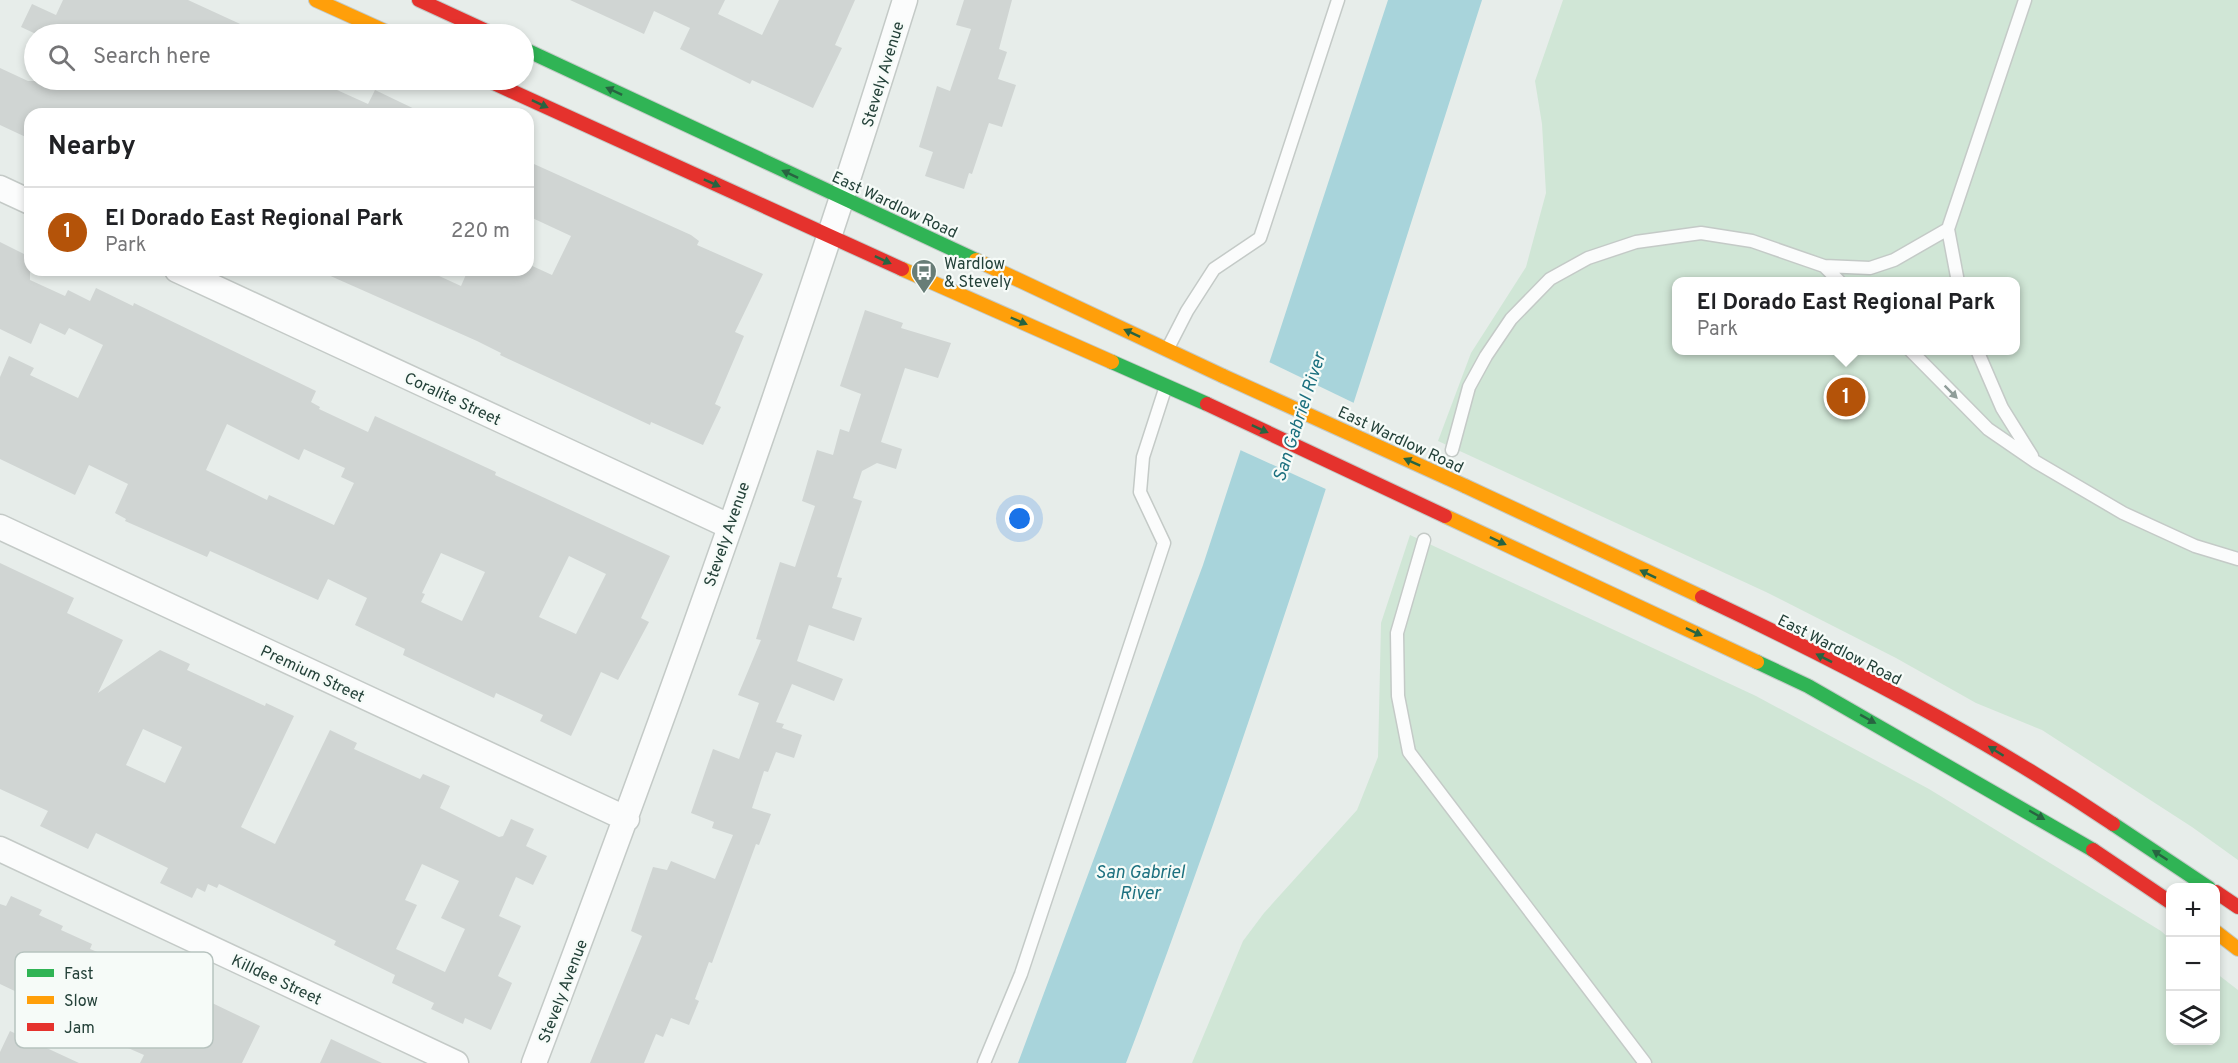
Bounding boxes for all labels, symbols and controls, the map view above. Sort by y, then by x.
street label: Stevely Avenue [858,19,909,130]
search box [24,24,534,90]
icon: search [45,41,78,74]
text: Search here [93,44,211,71]
one-way arrow [604,86,622,96]
one-way arrow [532,100,549,109]
text: Nearby [48,131,136,164]
street label: East Wardlow Road [828,168,960,244]
one-way arrow [782,169,799,178]
one-way arrow [704,178,722,188]
text: El Dorado East Regional Park [105,206,403,233]
text: 1 [64,219,72,245]
text: 220 m [451,219,510,245]
text: Park [105,233,146,259]
one-way arrow [874,255,892,265]
place label: Wardlow & Stevely [944,255,1012,293]
bus stop icon: Wardlow & Stevely [909,257,939,295]
popup [1672,277,2020,355]
text: El Dorado East Regional Park [1697,290,1995,317]
one-way arrow [1010,317,1028,326]
text: Park [1697,317,1738,343]
one-way arrow [1123,328,1140,337]
water label: San Gabriel River [1269,348,1333,485]
street label: Coralite Street [401,369,504,431]
pin: 1 [1826,374,1866,420]
one-way arrow [1944,385,1958,399]
street label: East Wardlow Road [1334,403,1466,479]
one-way arrow [1252,424,1269,433]
one-way arrow [1403,457,1421,466]
street label: Stevely Avenue [701,480,755,590]
your location [1005,504,1034,533]
one-way arrow [1489,536,1506,545]
one-way arrow [1640,570,1657,579]
street label: East Wardlow Road [1774,611,1904,691]
one-way arrow [1685,627,1702,636]
street label: Premium Street [257,642,367,708]
one-way arrow [1816,654,1833,663]
one-way arrow [1860,714,1877,724]
one-way arrow [1988,745,2004,756]
one-way arrow [2029,810,2045,821]
one-way arrow [2152,850,2169,861]
water label: San Gabriel River [1095,862,1186,906]
map controls [2166,883,2220,1045]
button: + [2166,883,2220,937]
street label: Stevely Avenue [535,937,593,1046]
button: − [2166,937,2220,991]
street label: Killdee Street [228,951,324,1010]
legend [15,952,213,1048]
text: Fast [64,965,94,985]
button: layers [2166,991,2220,1045]
text: Slow [64,992,98,1012]
text: Jam [64,1019,95,1039]

